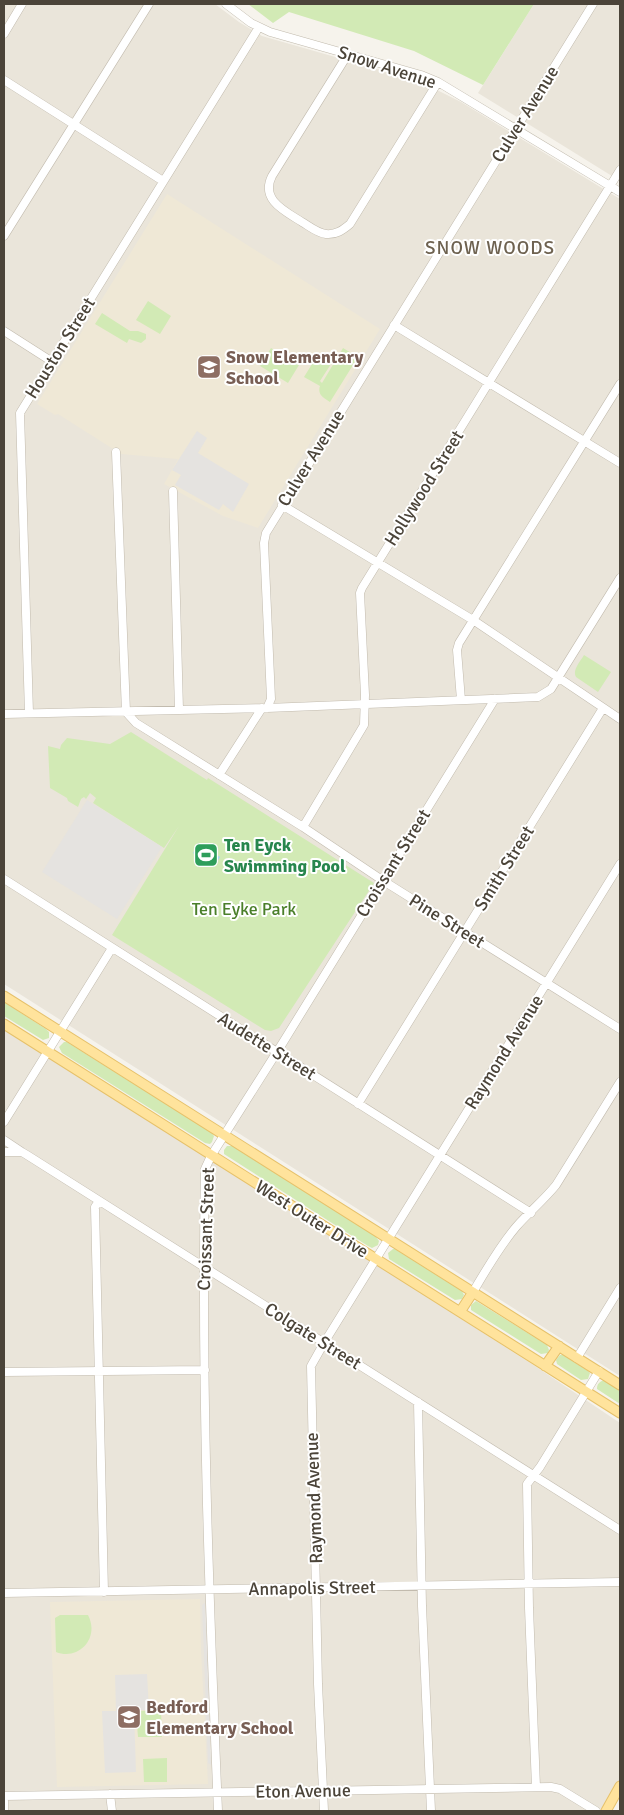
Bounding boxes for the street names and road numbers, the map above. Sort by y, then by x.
street label: Snow Avenue [335,41,439,93]
street label: Culver Avenue [487,62,563,166]
street label: Houston Street [20,293,100,403]
street label: Culver Avenue [273,406,349,510]
street label: Hollywood Street [380,426,468,550]
street label: Croissant Street [351,805,435,921]
street label: Smith Street [469,821,539,915]
street label: Pine Street [405,889,489,953]
street label: Raymond Avenue [460,990,548,1114]
street label: Audette Street [214,1007,320,1085]
street label: Croissant Street [193,1167,219,1291]
street label: West Outer Drive [251,1175,373,1263]
street label: Colgate Street [261,1298,365,1374]
street label: Raymond Avenue [301,1432,327,1564]
street label: Annapolis Street [248,1576,376,1600]
street label: Eton Avenue [255,1779,351,1803]

